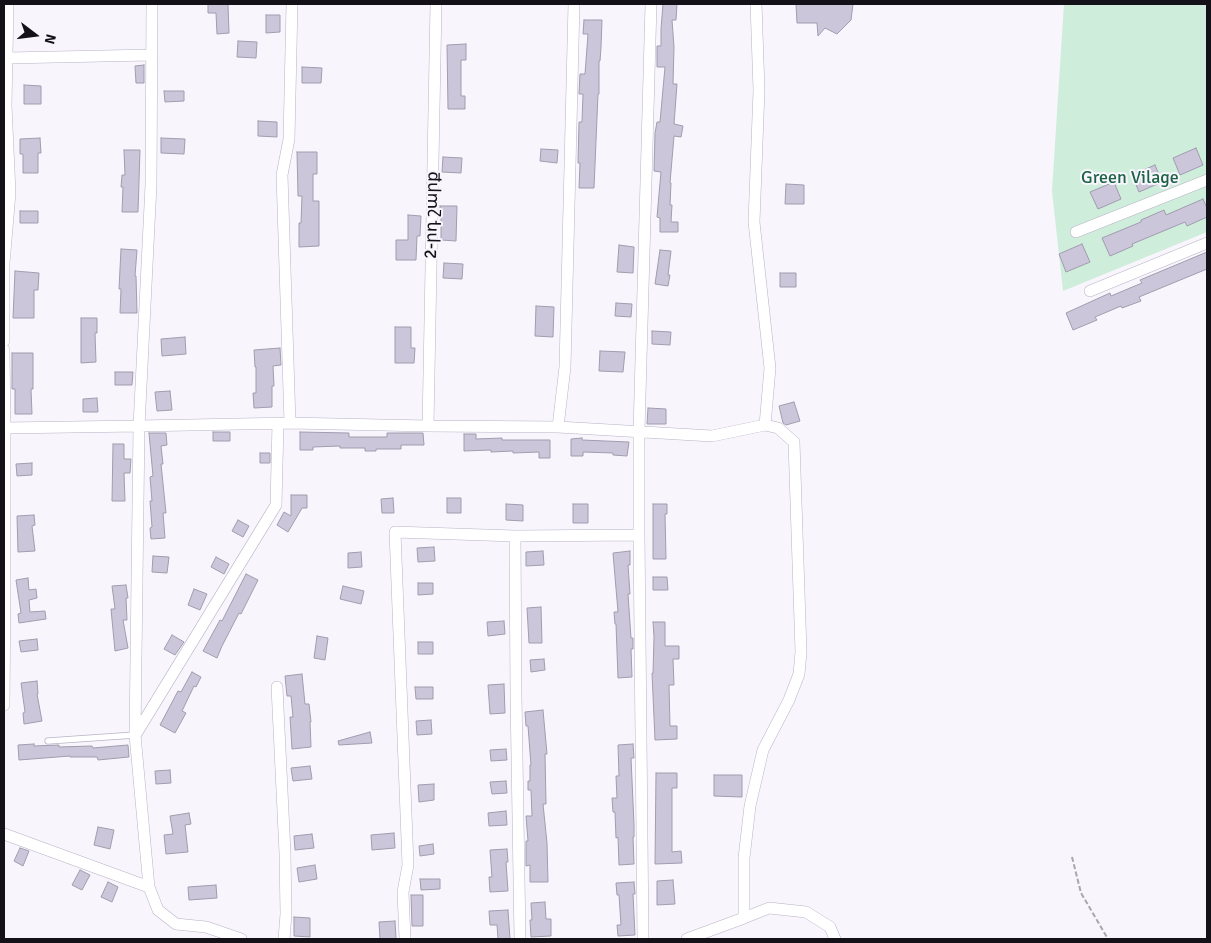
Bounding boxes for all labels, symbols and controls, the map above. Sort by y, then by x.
north arrow [10,10,60,60]
text: N [40,32,59,46]
park label: Green Vilage [1081,167,1179,189]
street label: 2-րդ շարք [420,171,444,259]

